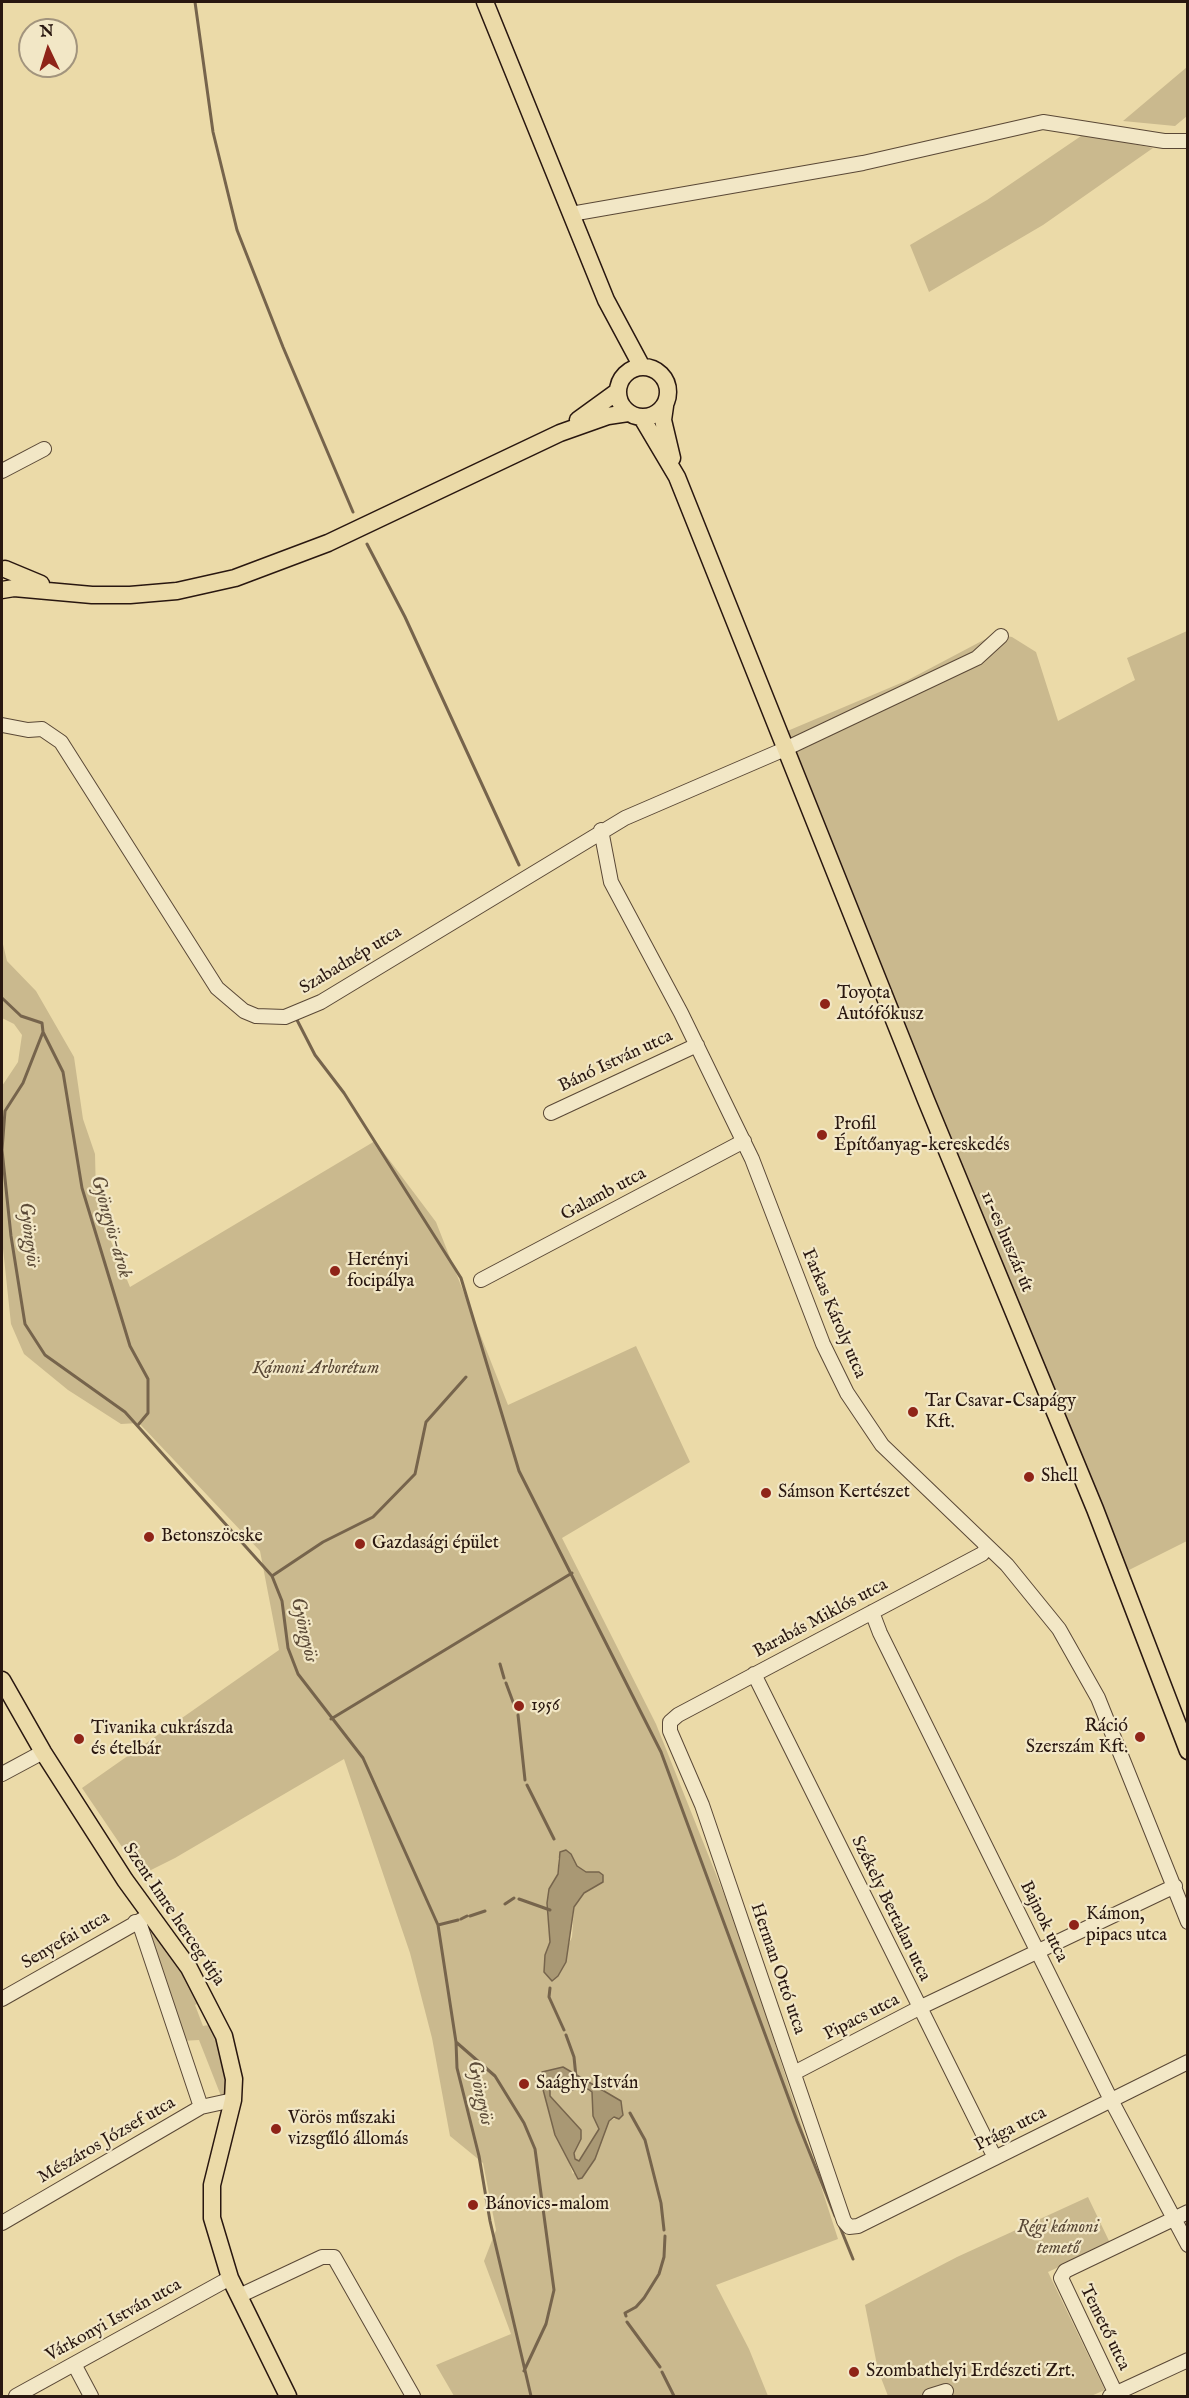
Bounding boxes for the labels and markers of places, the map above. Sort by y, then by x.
place label: Toyota Autófókusz [837,983,924,1026]
marker: Toyota Autófókusz [818,997,832,1011]
place label: Profil Építőanyag-kereskedés [834,1114,1010,1156]
marker: Profil Építőanyag-kereskedés [815,1128,829,1142]
place label: Herényi focipálya [347,1250,414,1292]
marker: Herényi focipálya [328,1264,342,1278]
place label: Tar Csavar-Csapágy Kft. [925,1391,1076,1434]
marker: Tar Csavar-Csapágy Kft. [906,1405,920,1419]
place label: Shell [1041,1466,1078,1488]
marker: Shell [1022,1470,1036,1484]
place label: Sámson Kertészet [778,1482,910,1504]
marker: Sámson Kertészet [759,1486,773,1500]
place label: Betonszöcske [161,1526,263,1548]
marker: Betonszöcske [142,1530,156,1544]
place label: Gazdasági épület [372,1533,499,1555]
marker: Gazdasági épület [353,1537,367,1551]
place label: 1956 [531,1695,560,1717]
marker: 1956 [512,1699,526,1713]
place label: Ráció Szerszám Kft. [1026,1716,1128,1758]
place label: Tivanika cukrászda és ételbár [91,1718,233,1760]
marker: Ráció Szerszám Kft. [1133,1730,1147,1744]
marker: Tivanika cukrászda és ételbár [72,1732,86,1746]
place label: Kámon, pipacs utca [1086,1904,1167,1946]
marker: Kámon, pipacs utca [1067,1918,1081,1932]
place label: Saághy István [536,2073,638,2095]
marker: Saághy István [517,2077,531,2091]
place label: Vörös műszaki vizsgűló állomás [288,2108,408,2150]
marker: Vörös műszaki vizsgűló állomás [269,2122,283,2136]
place label: Bánovics-malom [485,2194,609,2216]
marker: Bánovics-malom [466,2198,480,2212]
place label: Szombathelyi Erdészeti Zrt. [866,2361,1075,2383]
marker: Szombathelyi Erdészeti Zrt. [847,2365,861,2379]

